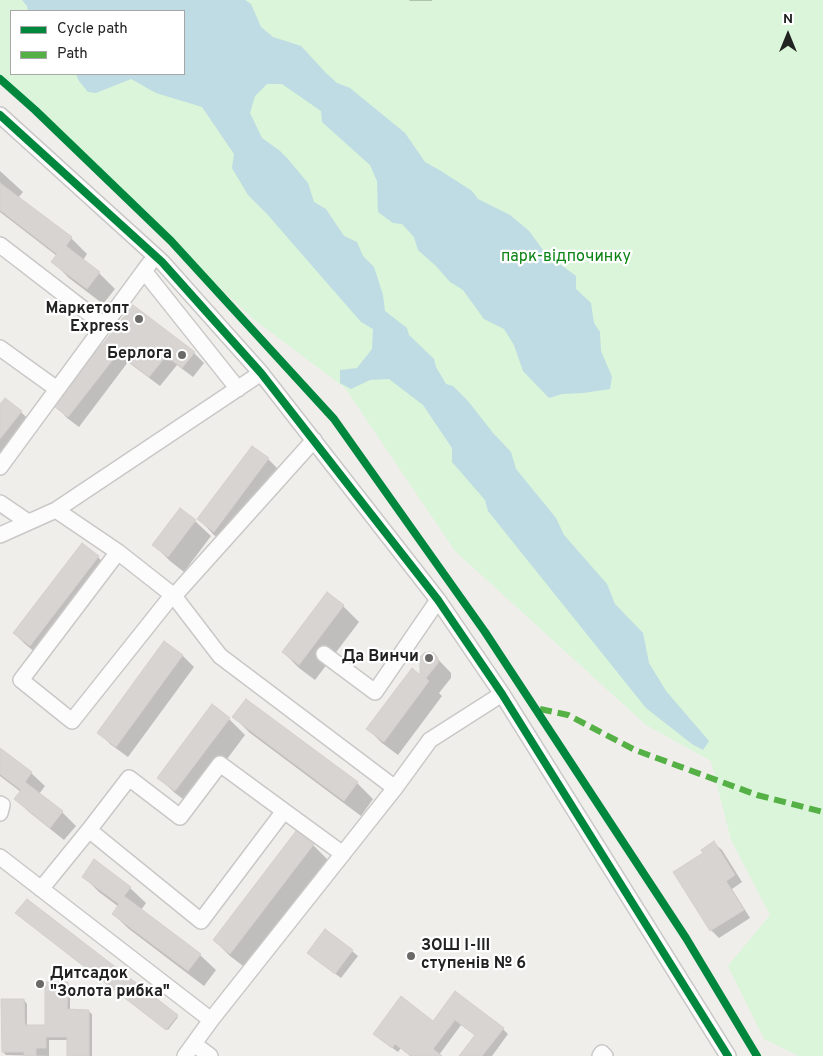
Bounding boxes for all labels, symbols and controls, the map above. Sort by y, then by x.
legend [10,10,185,75]
north arrow [763,10,813,60]
text: N [783,11,793,28]
text: Cycle path [57,20,128,39]
text: Path [57,45,88,64]
park label: парк-відпочинку [501,248,631,268]
place label: Маркетопт Express [45,300,129,338]
marker: Маркетопт Express [133,313,145,325]
place label: Берлога [107,345,172,365]
marker: Берлога [176,349,188,361]
place label: Да Винчи [342,648,419,668]
marker: Да Винчи [423,652,435,664]
place label: ЗОШ І-ІІІ ступенів № 6 [421,937,526,975]
marker: ЗОШ І-ІІІ ступенів № 6 [405,950,417,962]
place label: Дитсадок "Золота рибка" [50,965,170,1003]
marker: Дитсадок "Золота рибка" [34,978,46,990]

